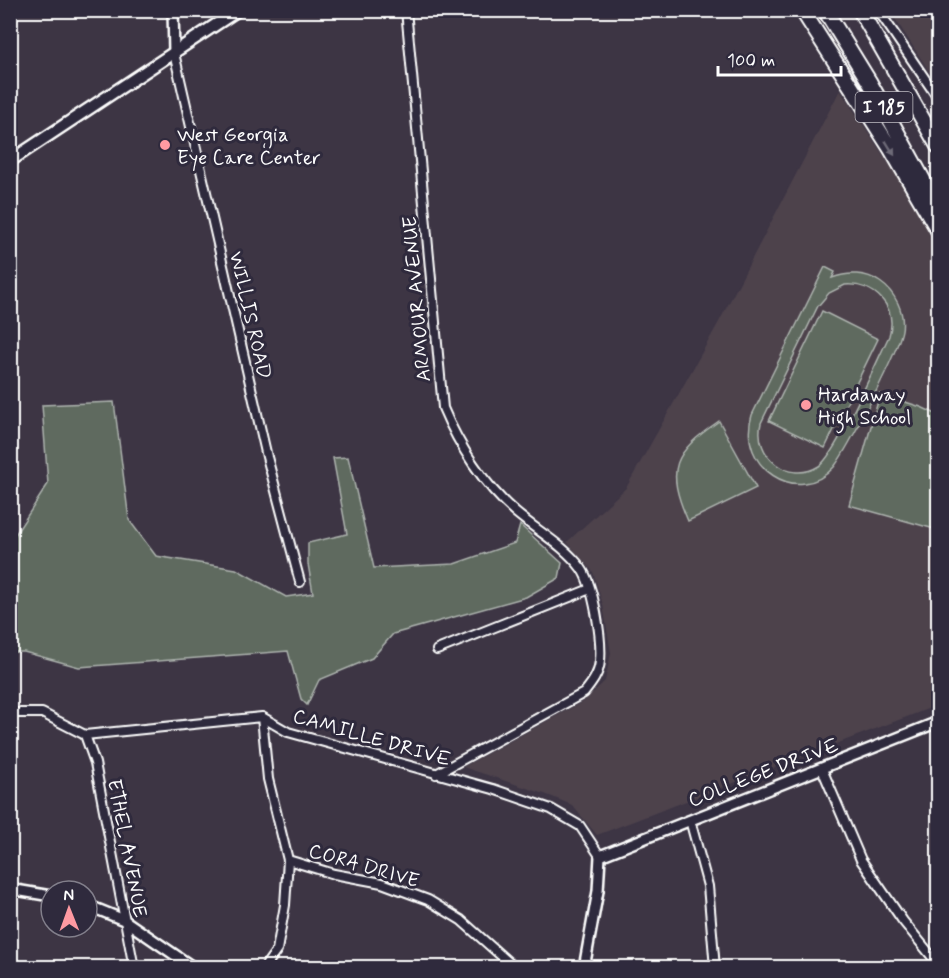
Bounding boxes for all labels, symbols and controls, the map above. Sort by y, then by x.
scale bar [718,39,841,77]
text: 100 m [727,49,775,73]
road number: I 185 [856,92,912,122]
place label: West Georgia Eye Care Center [177,122,321,172]
marker: West Georgia Eye Care Center [158,138,172,152]
one-way arrow [884,140,895,156]
street label: ARMOUR AVENUE [397,215,438,383]
street label: WILLIS ROAD [222,249,277,382]
place label: Hardaway High School [818,382,911,434]
marker: Hardaway High School [799,398,813,412]
street label: CAMILLE DRIVE [289,703,454,774]
street label: COLLEGE DRIVE [685,732,843,814]
street label: ETHEL AVENUE [100,777,153,920]
street label: CORA DRIVE [305,838,422,895]
north arrow [39,879,99,939]
text: N [63,885,74,906]

